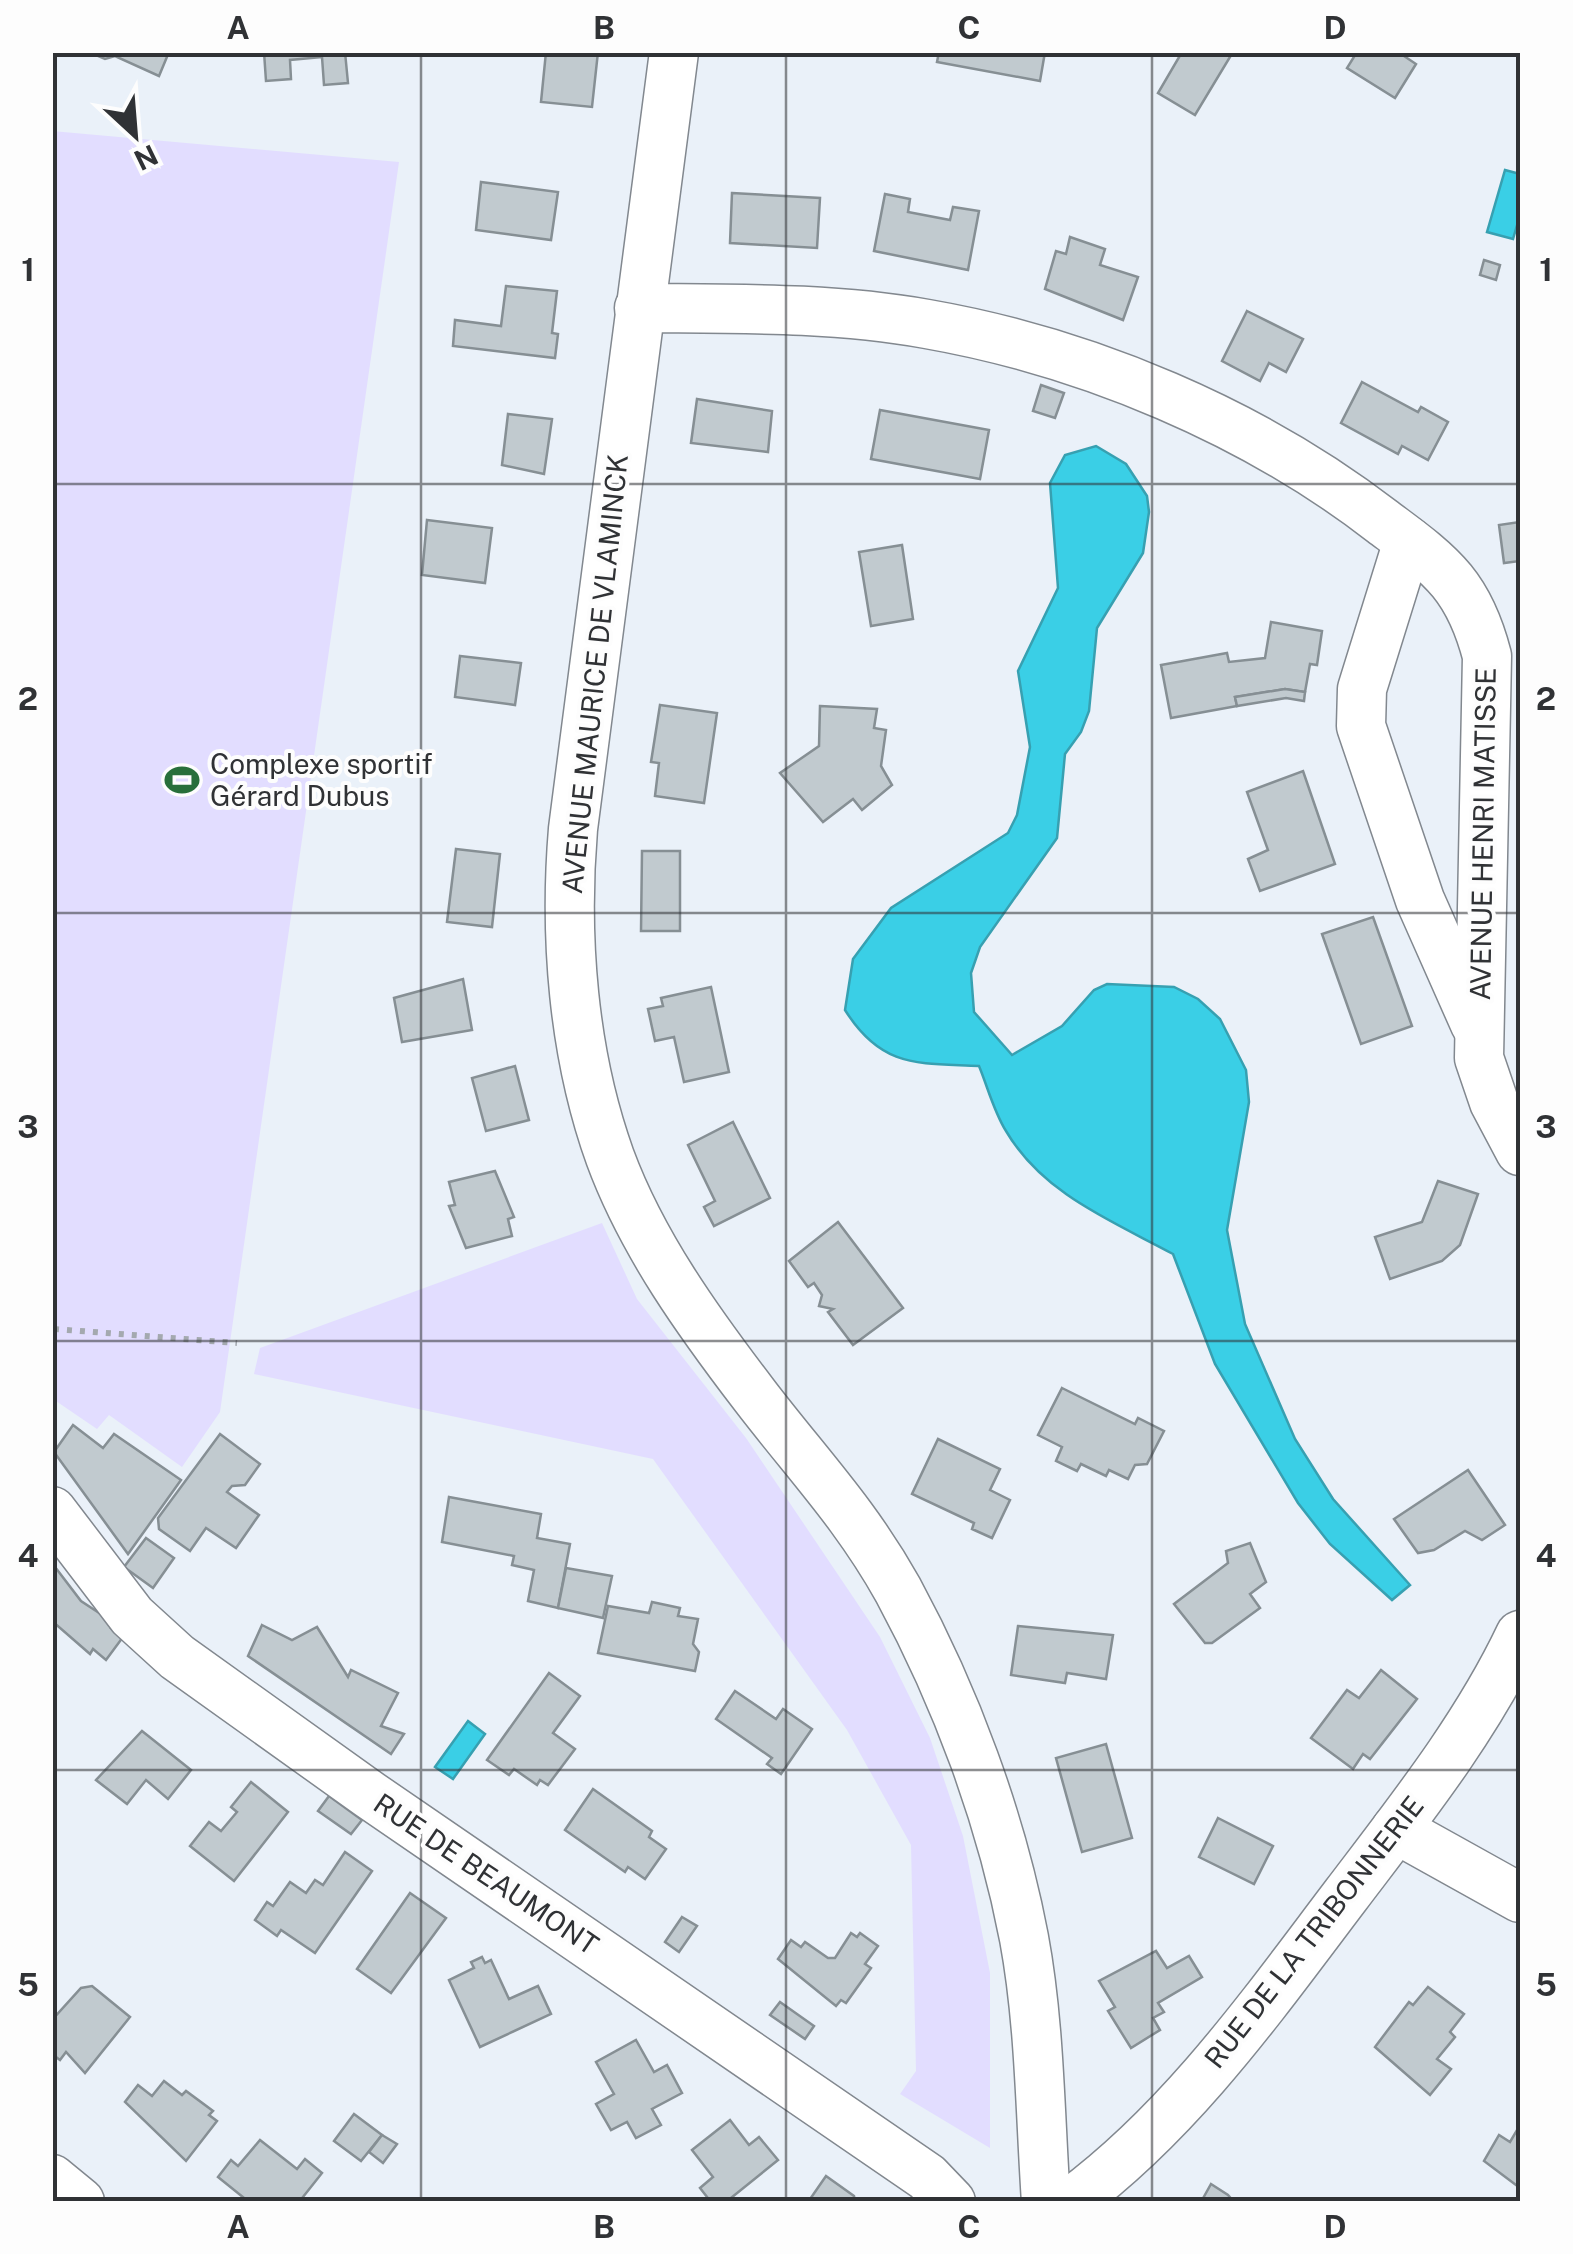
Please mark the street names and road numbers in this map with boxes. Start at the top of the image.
street label: AVENUE MAURICE DE VLAMINCK [555,452,634,895]
street label: AVENUE HENRI MATISSE [1463,667,1502,1001]
street label: RUE DE BEAUMONT [368,1786,605,1961]
street label: RUE DE LA TRIBONNERIE [1197,1789,1430,2074]

